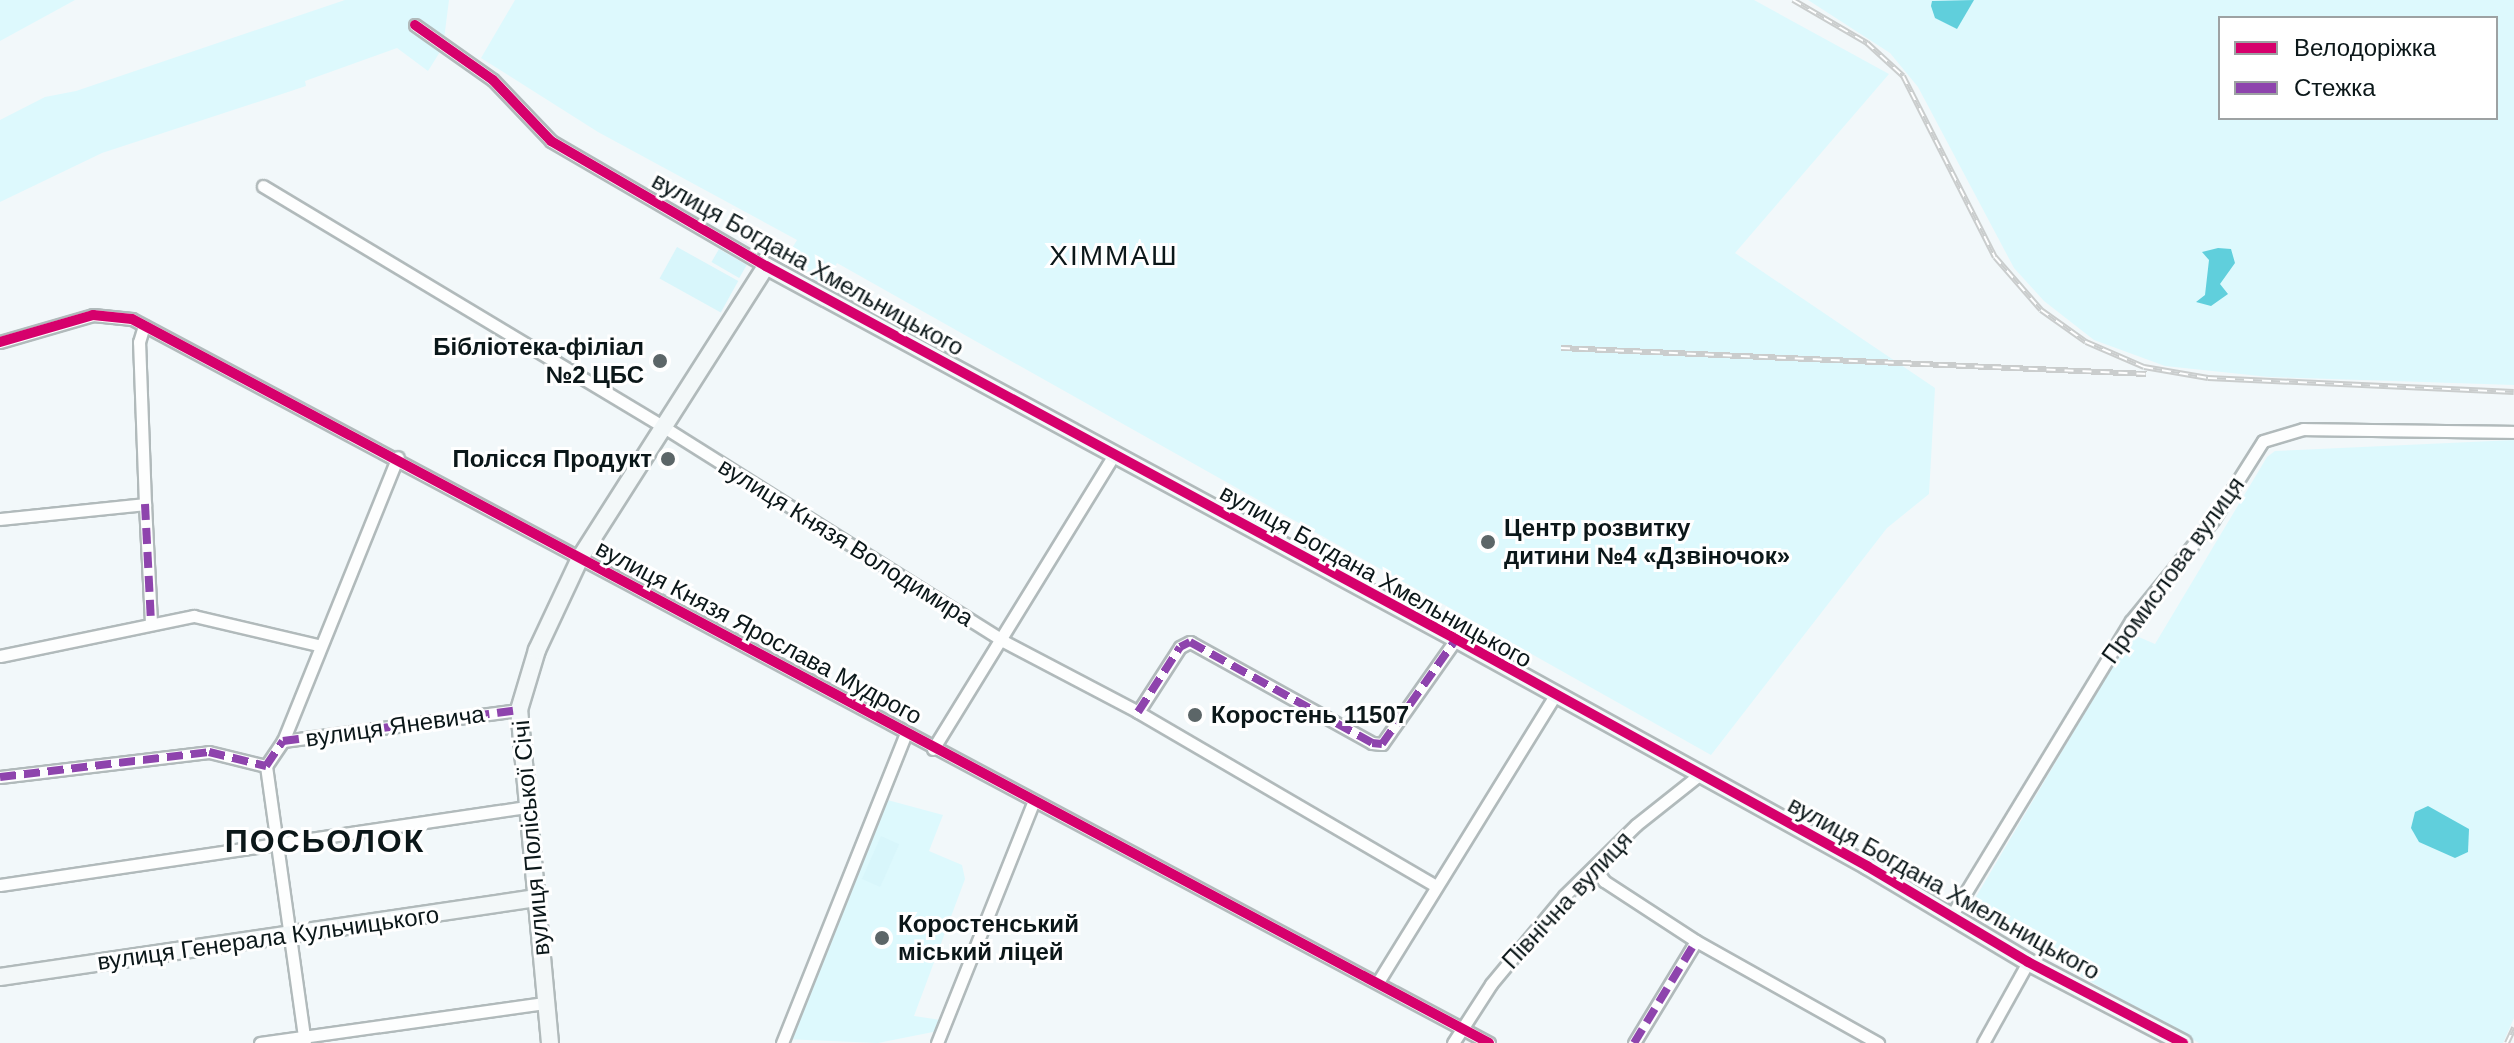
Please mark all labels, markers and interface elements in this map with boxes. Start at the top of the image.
legend [2218,16,2498,120]
text: Велодоріжка [2294,34,2436,61]
text: Стежка [2294,74,2376,101]
street label: вулиця Богдана Хмельницького [647,166,969,362]
district label: ХІММАШ [1049,239,1179,273]
place label: Бібліотека-філіал №2 ЦБС [433,333,644,389]
marker: Бібліотека-філіал №2 ЦБС [651,352,669,370]
place label: Полісся Продукт [453,445,652,473]
marker: Полісся Продукт [659,450,677,468]
street label: вулиця Князя Володимира [713,452,979,632]
street label: Промислова вулиця [2096,471,2250,669]
street label: вулиця Богдана Хмельницького [1215,478,1537,674]
place label: Центр розвитку дитини №4 «Дзвіночок» [1504,514,1790,570]
marker: Центр розвитку дитини №4 «Дзвіночок» [1479,533,1497,551]
street label: вулиця Князя Ярослава Мудрого [591,534,927,730]
street label: вулиця Яневича [304,699,486,753]
place label: Коростень 11507 [1211,701,1409,729]
marker: Коростень 11507 [1186,706,1204,724]
street label: вулиця Поліської Січі [506,719,556,957]
street label: вулиця Богдана Хмельницького [1783,790,2105,986]
district label: ПОСЬОЛОК [225,822,425,860]
street label: Північна вулиця [1496,825,1638,975]
street label: вулиця Генерала Кульчицького [95,900,441,976]
place label: Коростенський міський ліцей [898,910,1079,966]
marker: Коростенський міський ліцей [873,929,891,947]

